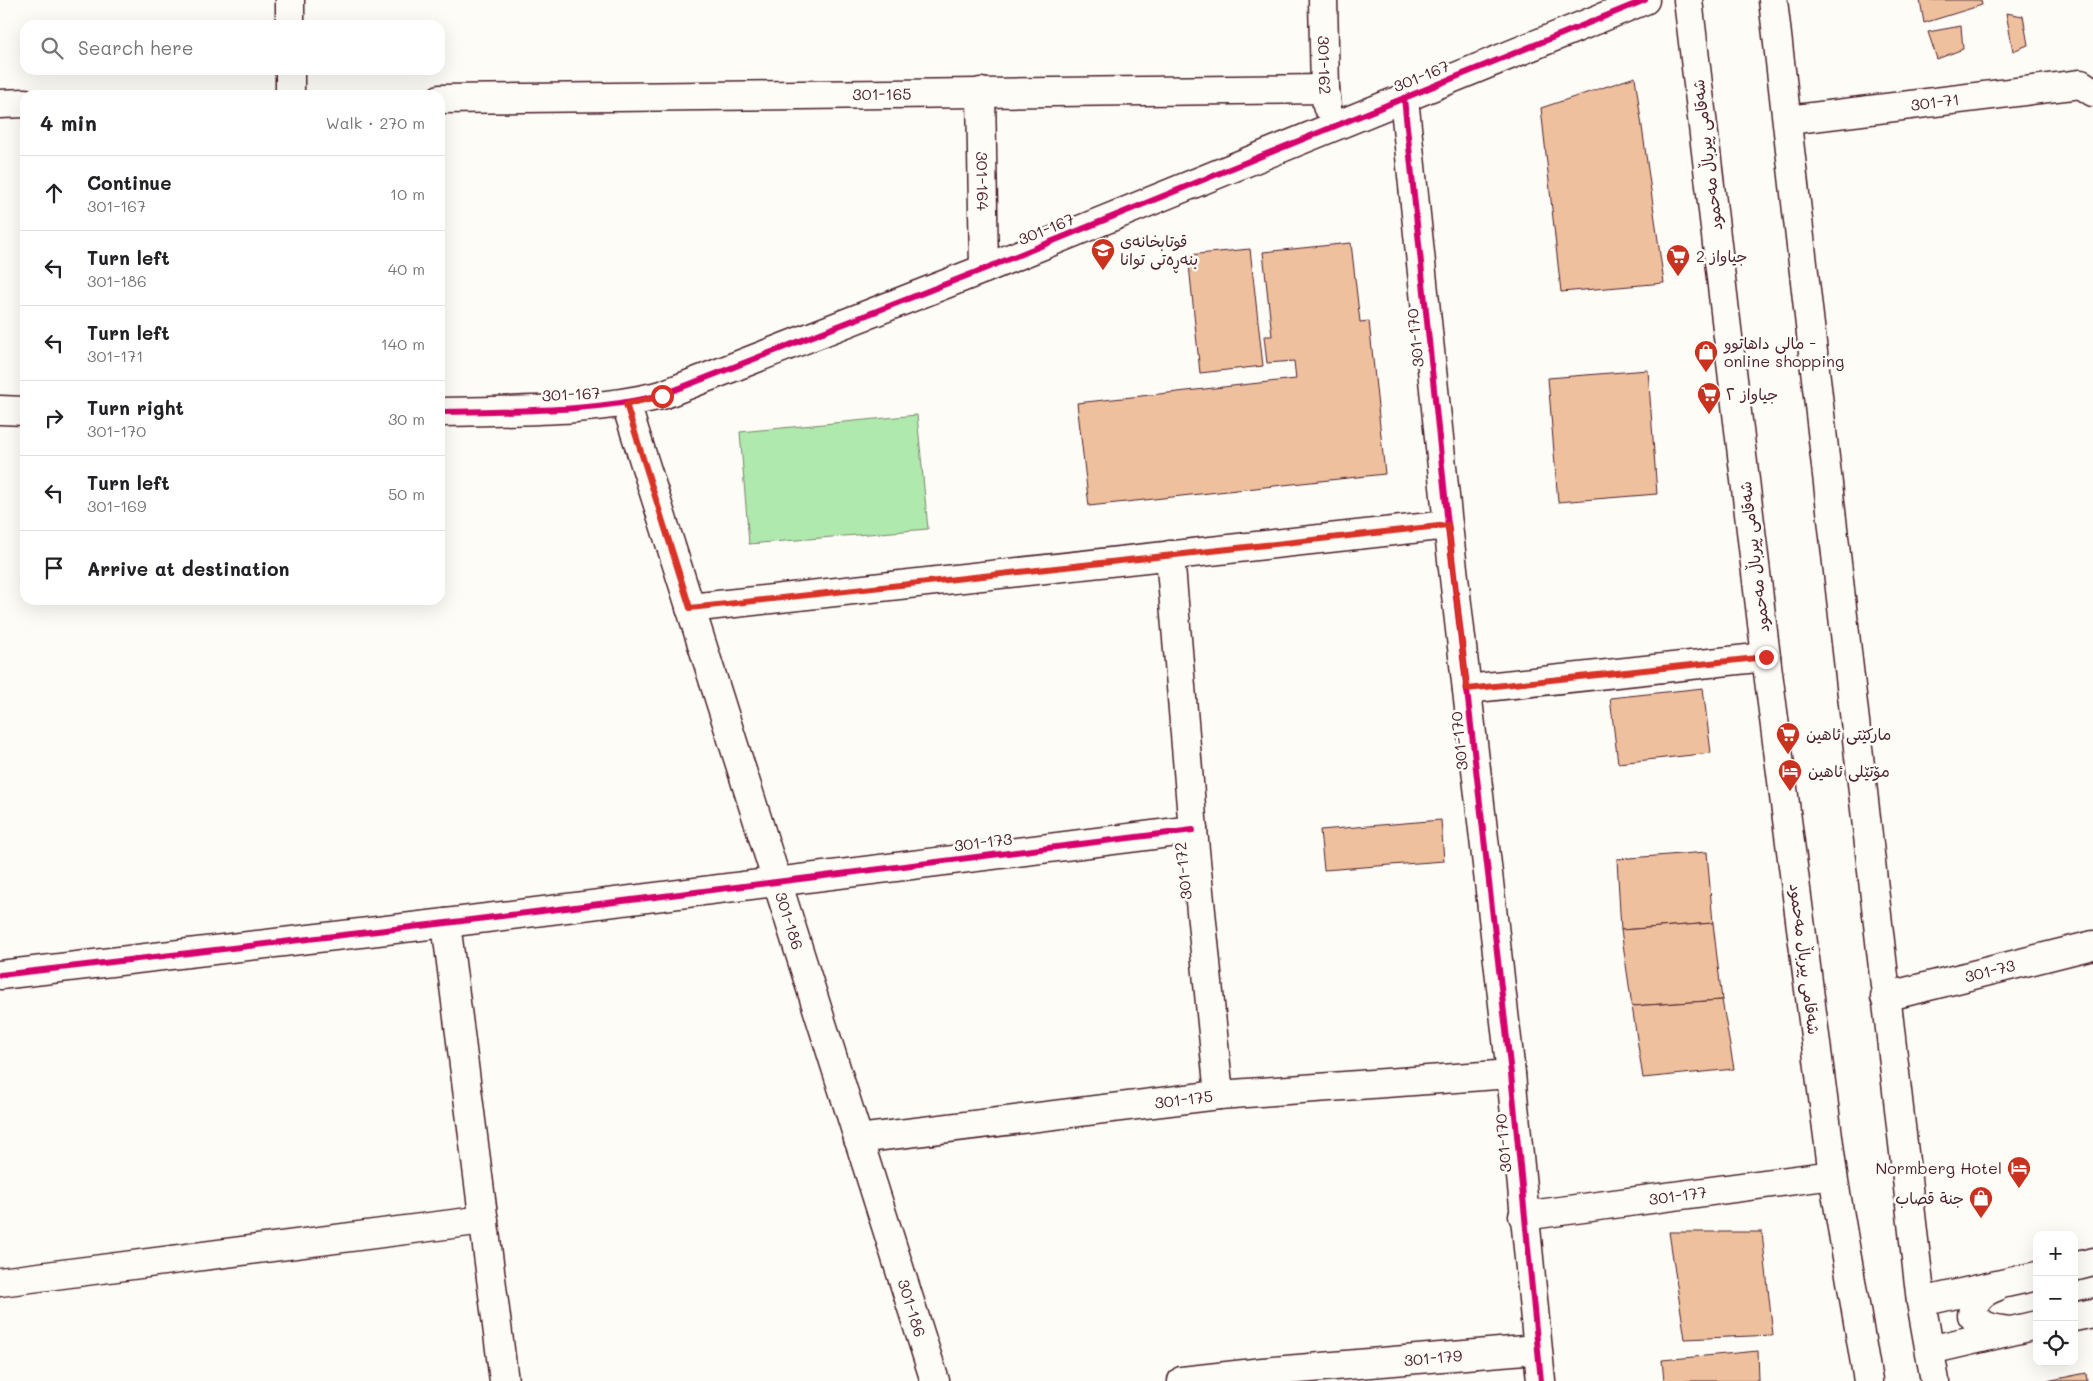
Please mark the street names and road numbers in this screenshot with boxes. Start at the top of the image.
street label: 301-162 [1314,35,1337,96]
street label: 301-167 [1390,55,1452,96]
street label: شەقامی پیرباڵ مەحمود [1687,78,1727,232]
street label: 301-165 [852,83,912,104]
street label: 301-71 [1909,88,1961,115]
street label: 301-164 [972,151,994,211]
street label: 301-167 [1015,208,1077,249]
street label: 301-170 [1401,307,1428,369]
street label: 301-167 [541,381,601,406]
street label: شەقامی پیرباڵ مەحمود [1734,480,1774,634]
street label: 301-170 [1445,710,1472,772]
street label: 301-173 [953,828,1013,855]
street label: 301-172 [1169,841,1196,901]
street label: شەقامی پیرباڵ مەحمود [1785,882,1825,1036]
street label: 301-186 [771,889,809,952]
street label: 301-73 [1962,954,2017,987]
street label: 301-175 [1153,1085,1214,1113]
street label: 301-170 [1489,1113,1516,1173]
street label: 301-177 [1647,1181,1708,1209]
street label: 301-186 [893,1276,931,1339]
street label: 301-179 [1403,1344,1463,1370]

